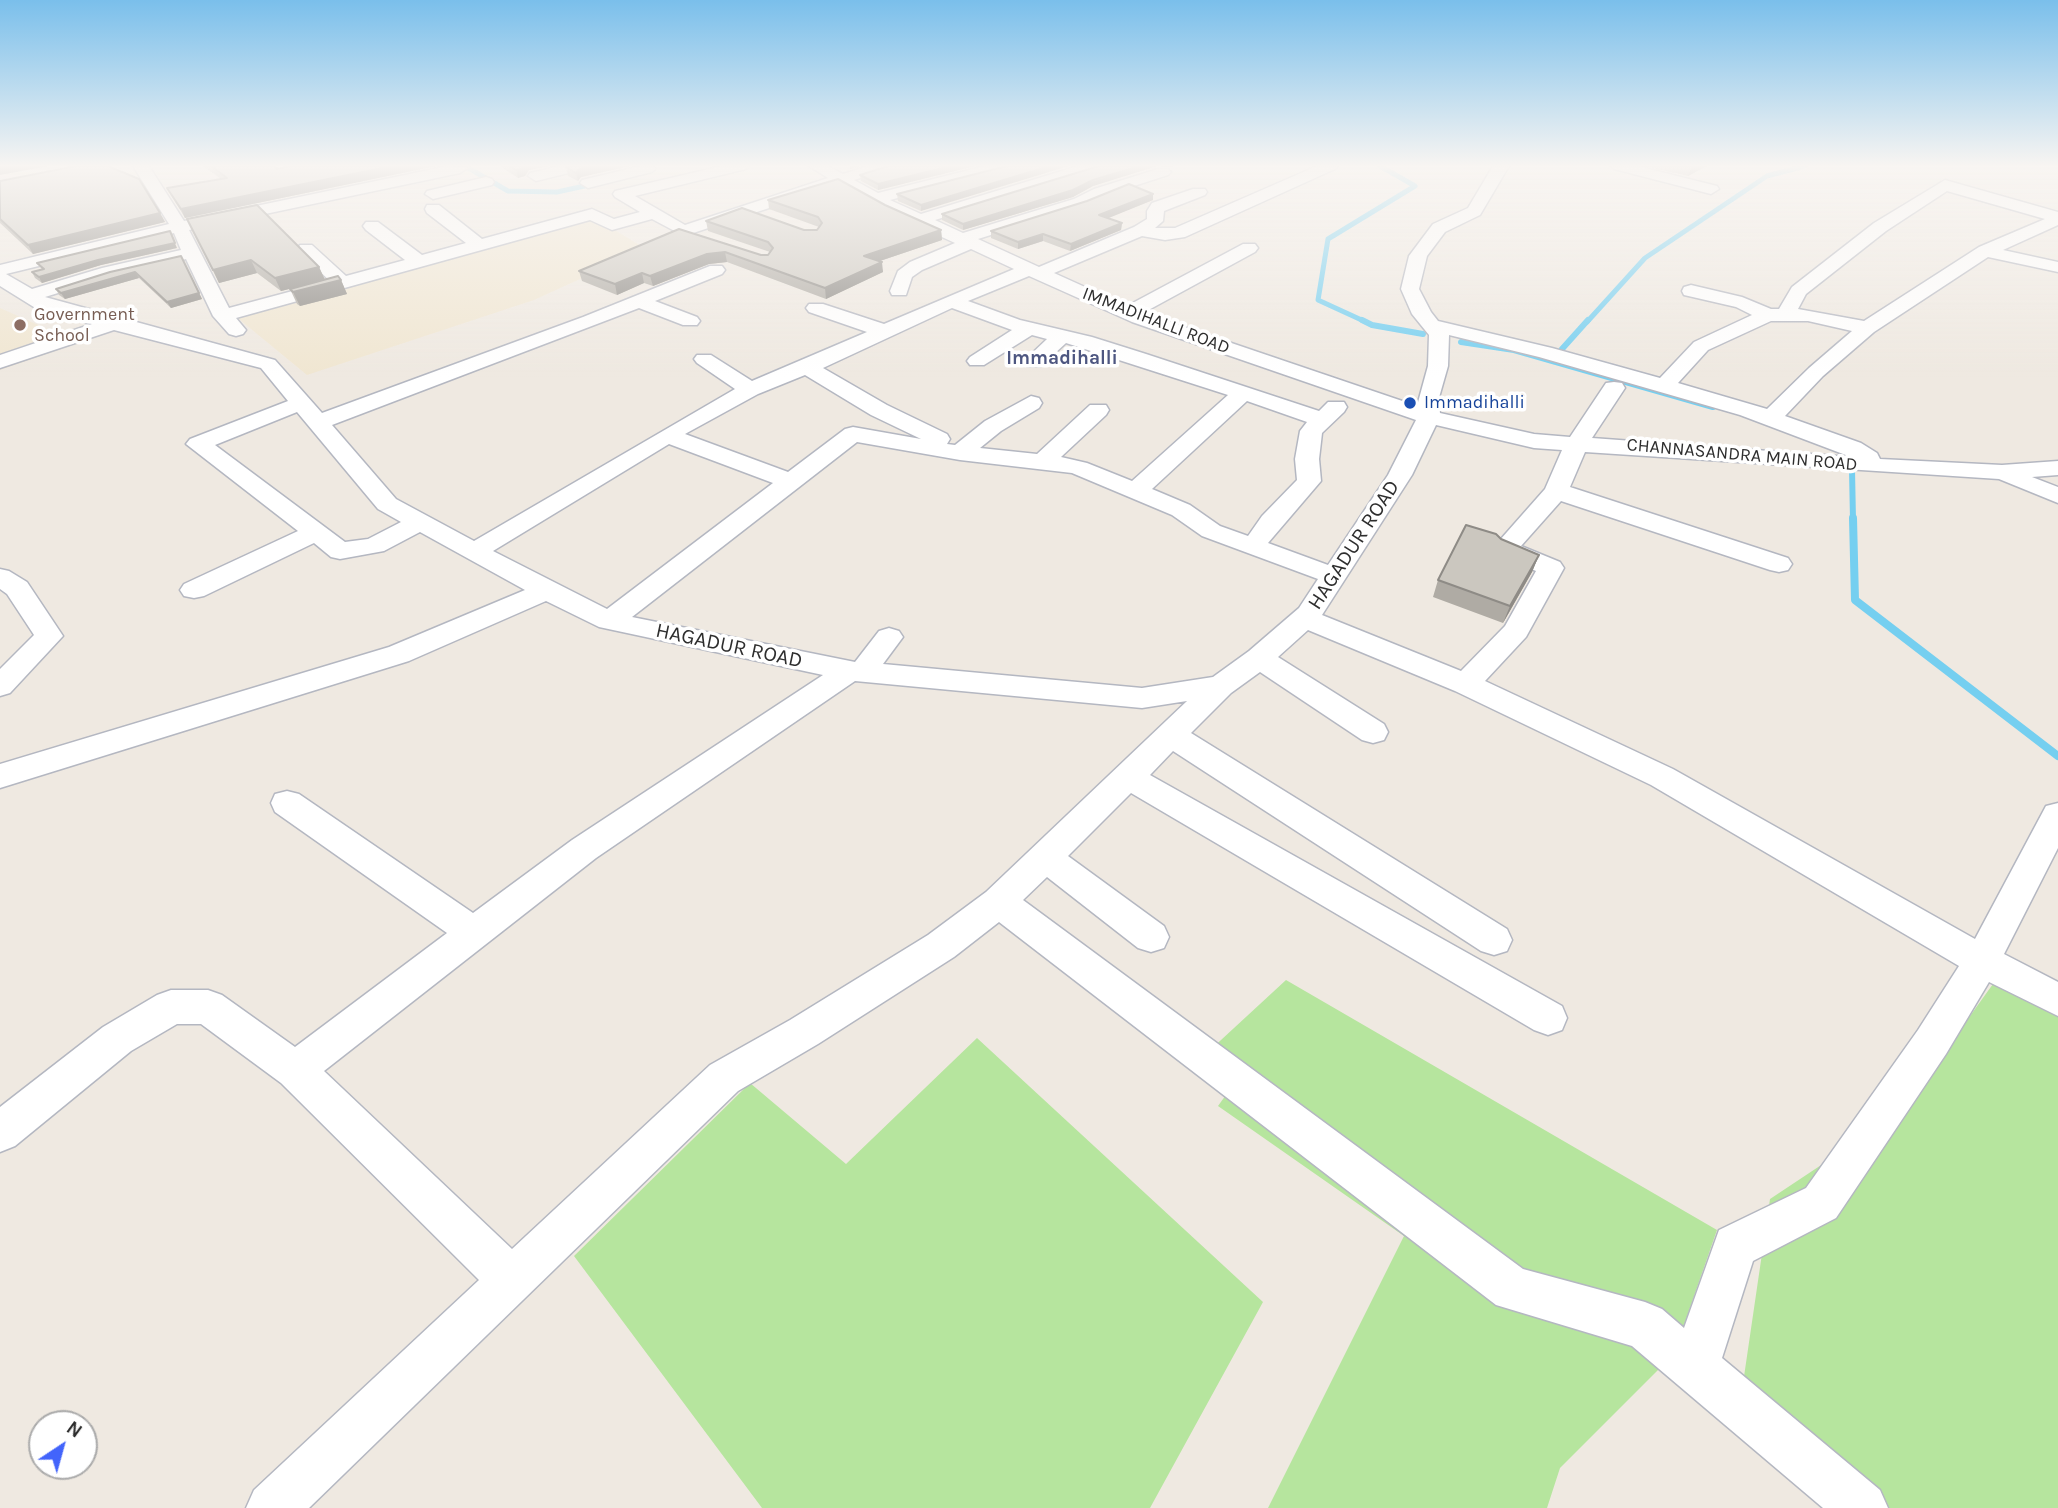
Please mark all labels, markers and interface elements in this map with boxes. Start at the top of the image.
street label: IMMADIHALLI ROAD [1079,283,1233,359]
place label: Government School [34,304,135,346]
marker: Government School [12,317,28,333]
district label: Immadihalli [1006,348,1118,370]
place label: Immadihalli [1424,392,1525,414]
marker: Immadihalli [1402,395,1418,411]
street label: CHANNASANDRA MAIN ROAD [1626,434,1858,476]
street label: HAGADUR ROAD [1303,475,1405,615]
street label: HAGADUR ROAD [653,618,805,674]
north arrow [28,1410,98,1480]
text: N [62,1417,86,1443]

